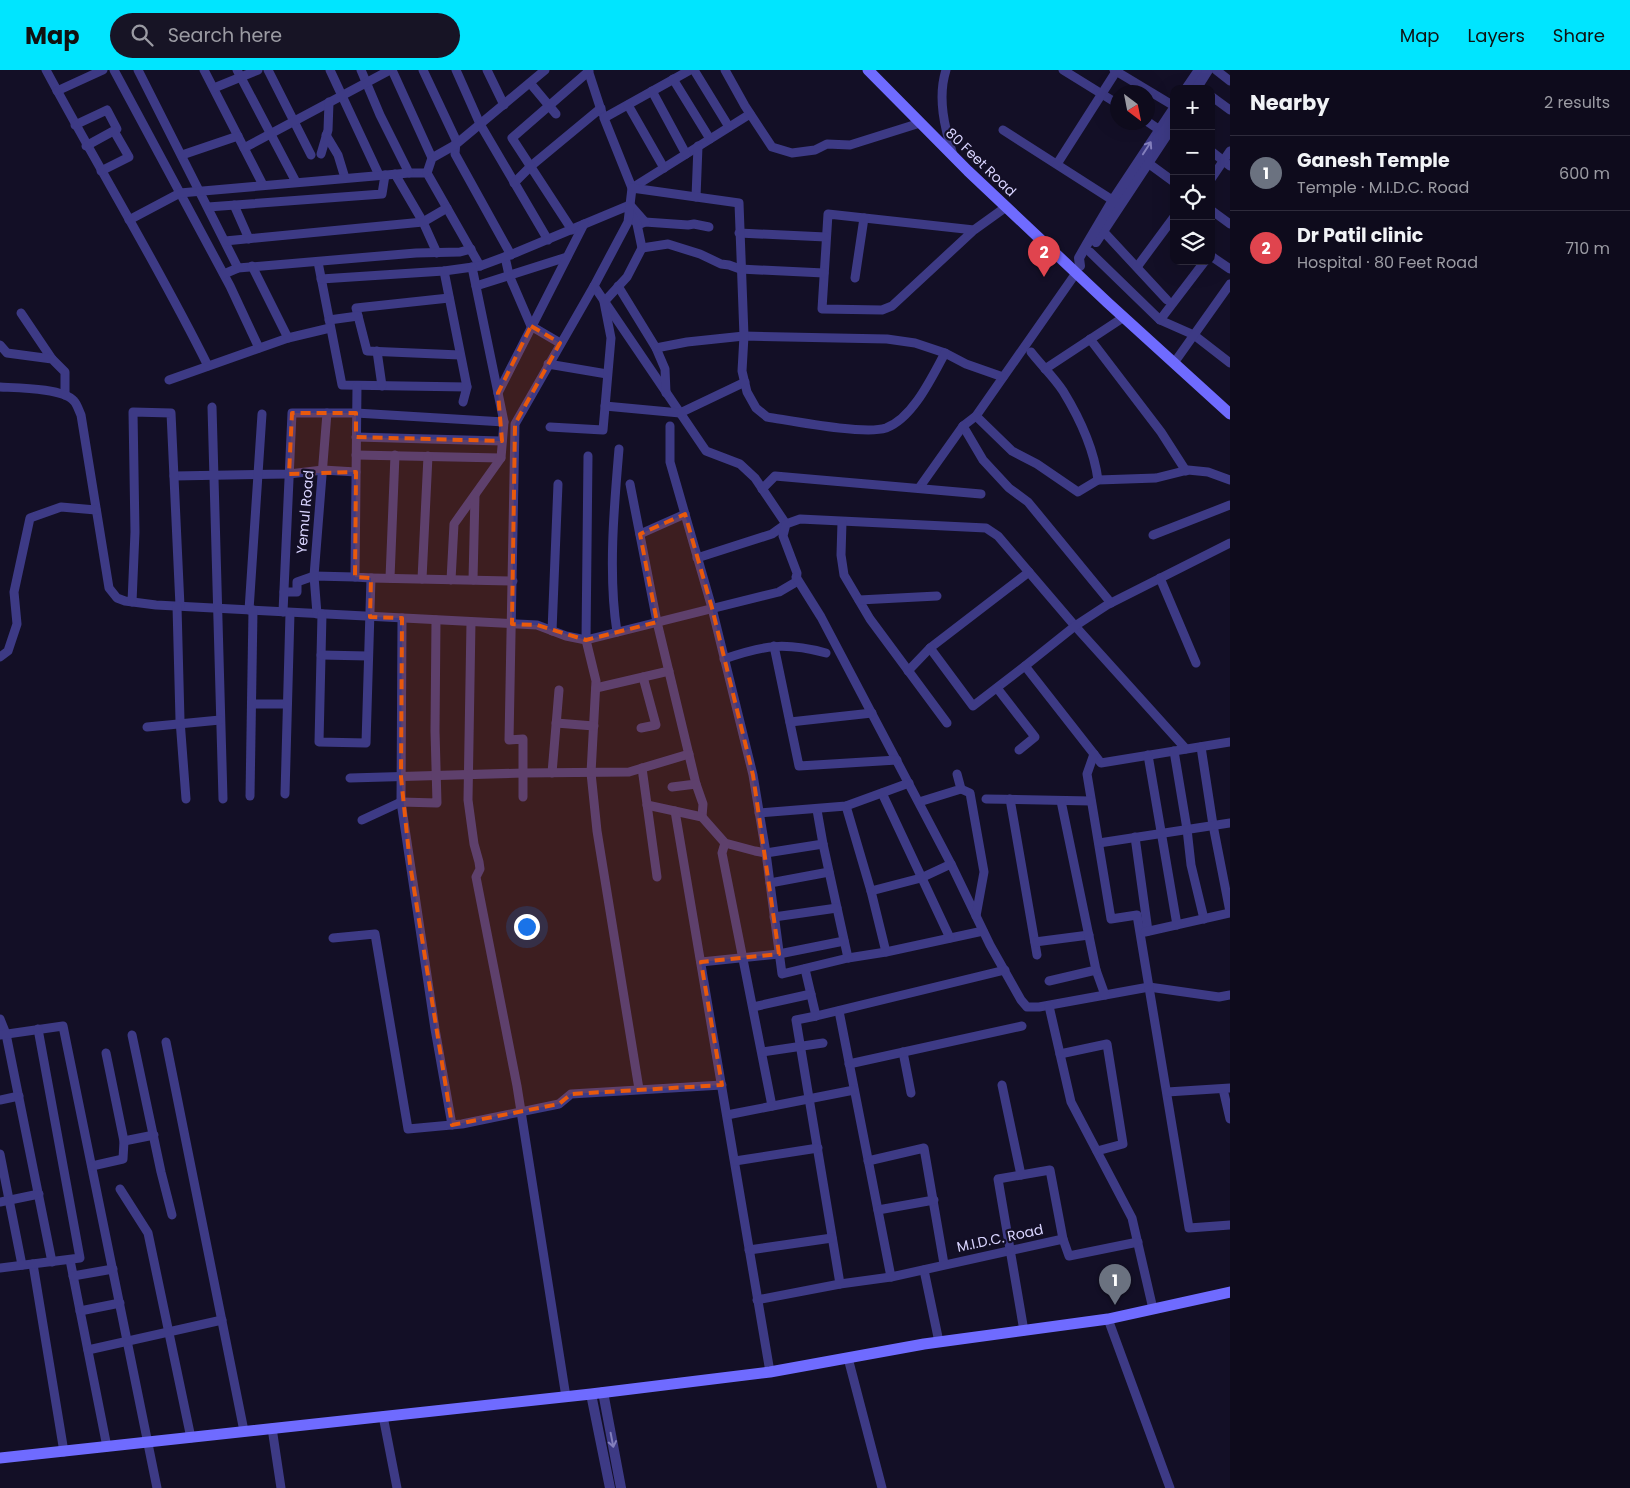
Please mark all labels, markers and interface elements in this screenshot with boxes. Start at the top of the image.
search box [110,13,460,58]
text: Map [25,19,80,52]
icon: search [128,21,156,49]
text: Search here [168,22,282,49]
text: Map [1400,23,1440,48]
text: Layers [1468,23,1525,48]
text: Share [1553,23,1605,48]
north arrow [1110,85,1155,130]
map controls [1170,85,1215,265]
button: + [1170,85,1215,130]
text: Nearby [1250,88,1330,117]
text: 2 results [1544,91,1610,114]
street label: 80 Feet Road [941,123,1021,201]
button: − [1170,130,1215,175]
one-way arrow [1142,142,1152,156]
text: Ganesh Temple [1297,147,1450,174]
text: 1 [1263,162,1269,185]
text: 600 m [1559,162,1610,185]
button: locate [1170,175,1215,220]
text: Temple · M.I.D.C. Road [1297,176,1469,199]
button: layers [1170,220,1215,265]
text: Dr Patil clinic [1297,222,1423,249]
pin: 2 [1028,236,1060,277]
text: 2 [1261,237,1271,260]
text: 710 m [1565,237,1610,260]
text: Hospital · 80 Feet Road [1297,251,1478,274]
street label: Yemul Road [291,469,319,555]
your location [514,914,540,940]
street label: M.I.D.C. Road [955,1219,1045,1257]
pin: 1 [1099,1264,1131,1305]
one-way arrow [608,1432,617,1448]

